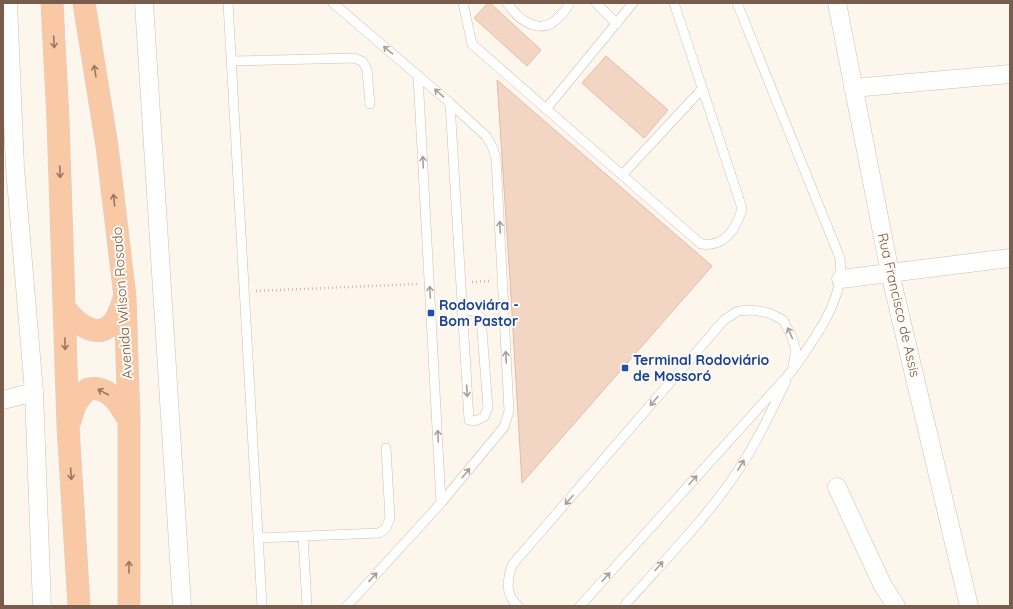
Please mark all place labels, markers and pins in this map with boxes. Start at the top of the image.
place label: Rodoviára - Bom Pastor [439,296,519,330]
marker: Rodoviára - Bom Pastor [426,308,436,318]
place label: Terminal Rodoviário de Mossoró [633,351,770,385]
marker: Terminal Rodoviário de Mossoró [620,363,630,373]

